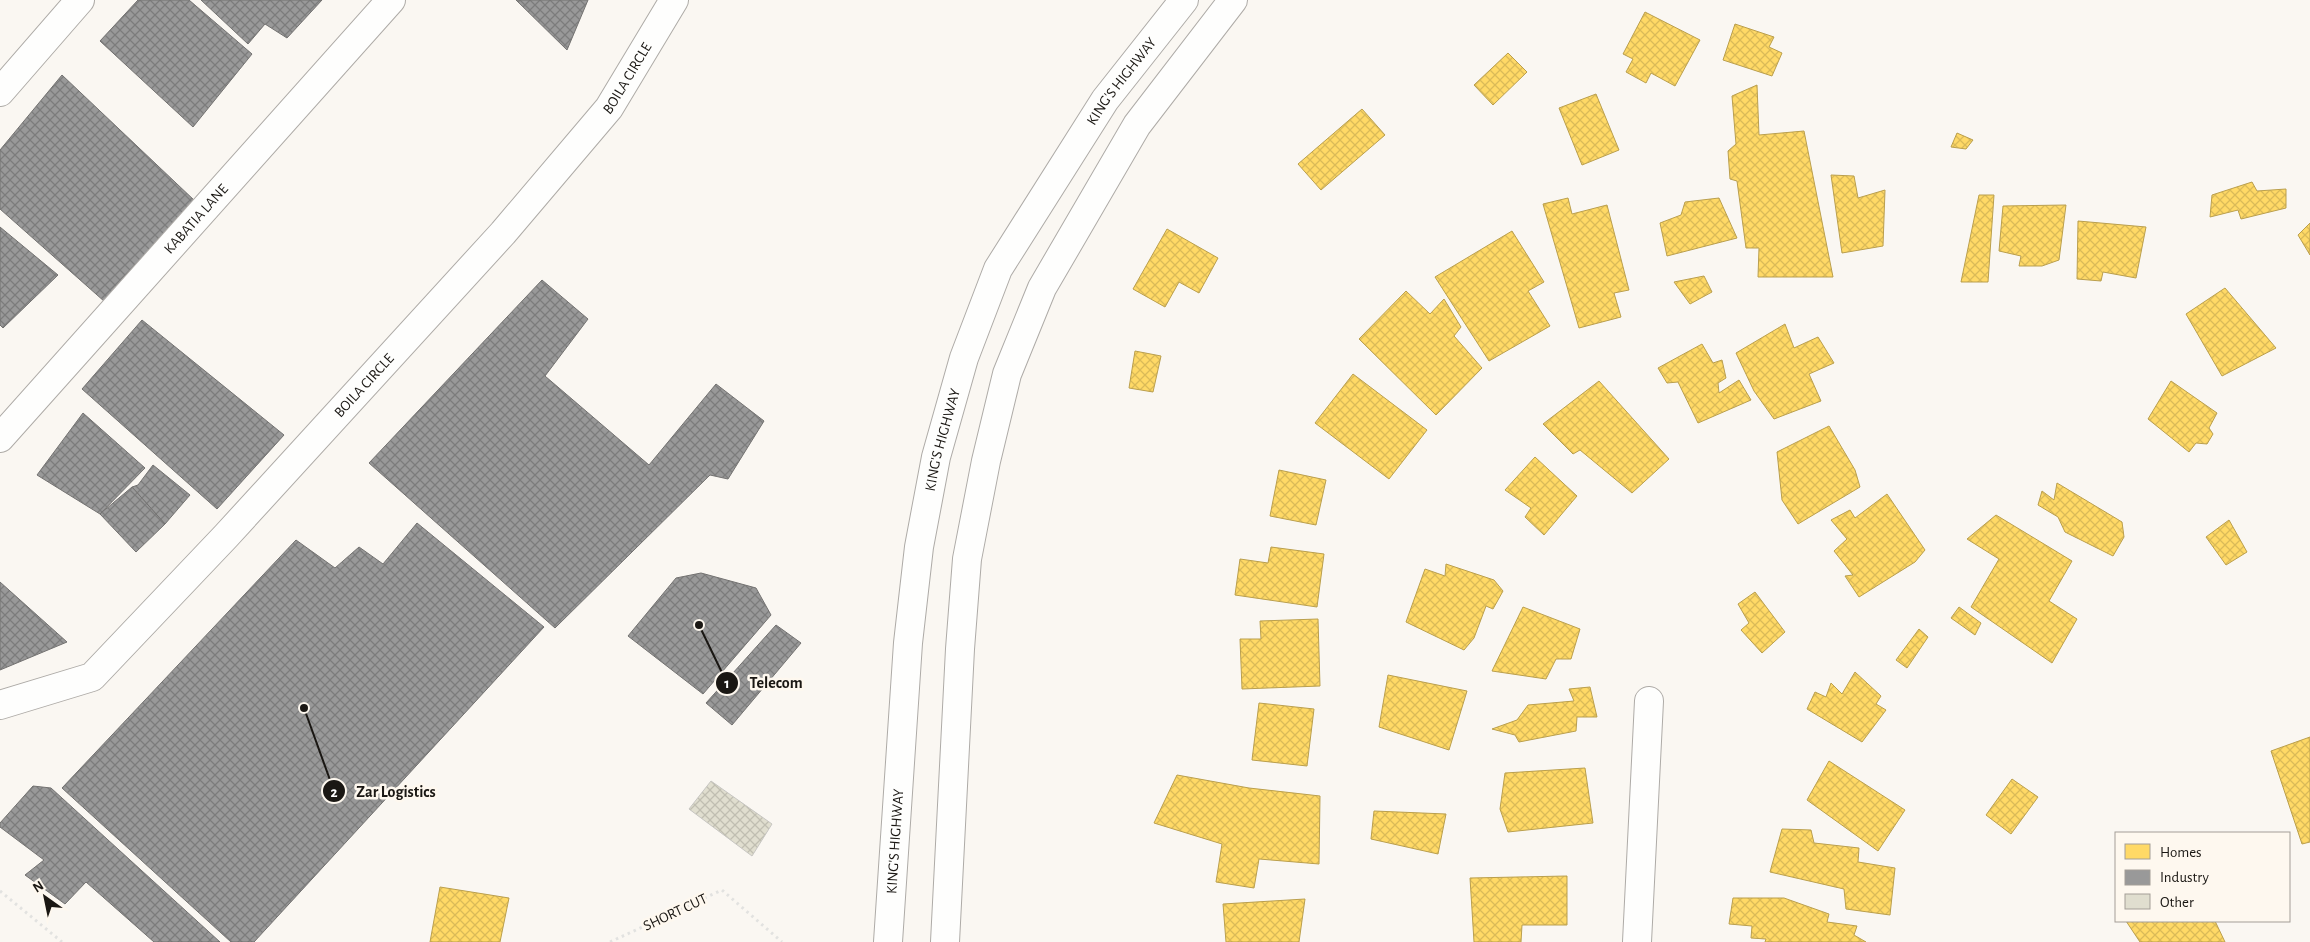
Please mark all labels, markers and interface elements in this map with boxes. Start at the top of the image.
street label: KING'S HIGHWAY [1084,35,1159,128]
street label: BOILA CIRCLE [600,40,655,117]
street label: KABATIA LANE [161,181,231,257]
street label: BOILA CIRCLE [332,351,397,420]
street label: KING'S HIGHWAY [923,387,963,492]
callout: Telecom [715,667,813,698]
text: Telecom [749,675,803,691]
text: 1 [724,676,730,691]
callout: Zar Logistics [321,776,446,807]
text: Zar Logistics [356,784,436,800]
text: 2 [330,785,338,800]
street label: KING'S HIGHWAY [884,788,906,894]
legend [2115,832,2290,922]
text: Homes [2160,845,2202,860]
text: Industry [2160,870,2209,885]
north arrow [20,872,70,922]
text: N [31,878,46,895]
street label: SHORT CUT [641,891,710,934]
text: Other [2160,895,2194,910]

